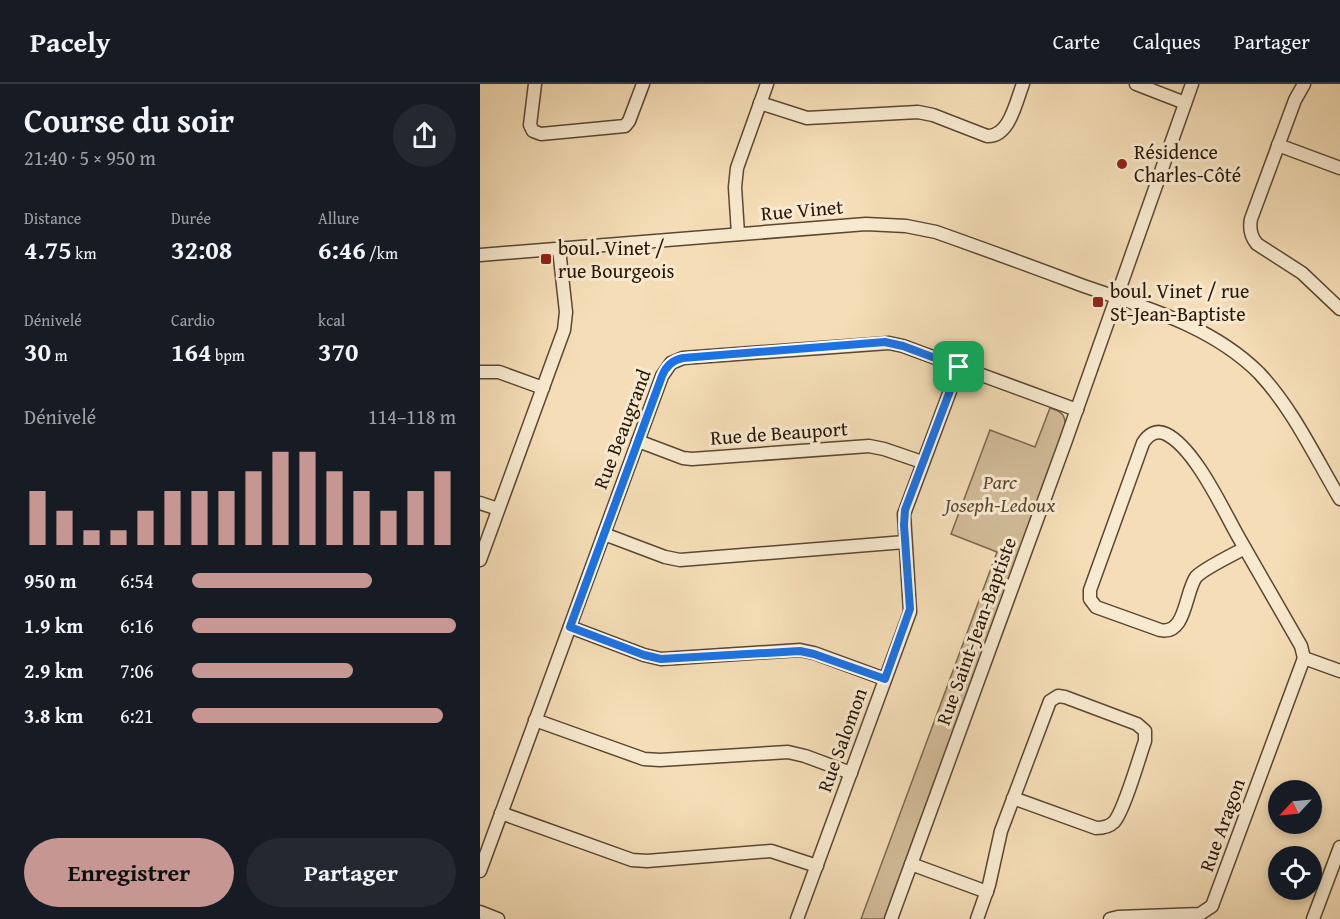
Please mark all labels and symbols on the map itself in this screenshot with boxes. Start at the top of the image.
place label: Résidence Charles-Côté [1134,137,1241,189]
marker: Résidence Charles-Côté [1115,157,1129,171]
street label: Rue Vinet [760,191,844,228]
place label: boul. Vinet / rue Bourgeois [558,233,675,285]
marker: boul. Vinet / rue Bourgeois [539,252,553,266]
place label: boul. Vinet / rue St-Jean-Baptiste [1110,276,1249,328]
marker: boul. Vinet / rue St-Jean-Baptiste [1091,295,1105,309]
pin [933,341,984,392]
street label: Rue Beaugrand [585,364,658,493]
street label: Rue de Beauport [709,413,849,452]
park label: Parc Joseph-Ledoux [942,467,1055,519]
street label: Rue Saint-Jean-Baptiste [928,533,1023,729]
street label: Rue Salomon [809,684,874,796]
street label: Rue Aragon [1191,774,1252,875]
north arrow [1268,780,1322,834]

